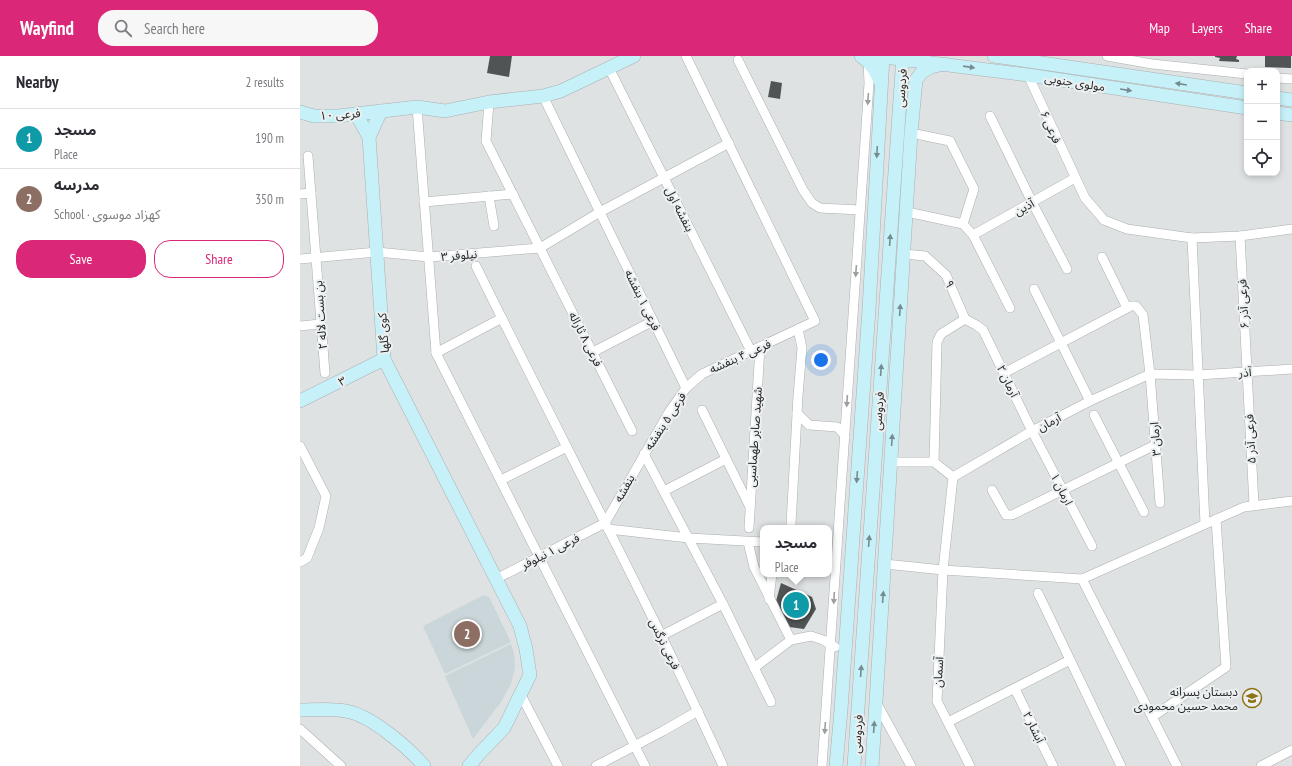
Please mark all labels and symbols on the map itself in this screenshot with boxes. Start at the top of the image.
one-way arrow [963,64,975,70]
street label: فردوسی [892,68,910,108]
street label: مولوی جنوبی [1044,70,1106,94]
one-way arrow [1175,81,1187,87]
one-way arrow [1120,87,1132,93]
one-way arrow [864,93,871,105]
street label: فرعی ۱۰ [319,105,361,123]
street label: فرعی ۶ [1037,108,1065,146]
one-way arrow [873,146,880,158]
street label: بنفشه اول [662,184,698,234]
street label: آذین [1011,195,1037,219]
one-way arrow [886,234,893,246]
street label: نیلوفر ۳ [440,246,478,264]
one-way arrow [853,265,860,277]
street label: فرعی ۱ بنفشه [622,267,664,333]
street label: ۹ [942,278,958,290]
street label: فرعی آذر ۶ [1234,279,1252,329]
street label: بن بست لاله ۲ [310,280,330,350]
one-way arrow [897,304,904,316]
street label: فرعی ۸ ثاراله [566,309,606,369]
street label: کوی گلها [374,311,392,354]
street label: فرعی ۴ بنفشه [707,336,773,376]
your location [811,350,831,370]
street label: آرمان ۲ [994,362,1022,400]
one-way arrow [877,364,884,376]
street label: آذر [1237,364,1252,380]
street label: ۳ [336,373,349,389]
street label: شهید صابر طهماسبی [743,386,765,488]
street label: فرعی ۵ بنفشه [641,389,689,453]
street label: فردوسی [869,391,887,431]
one-way arrow [844,395,851,407]
street label: آرمان [1035,409,1064,434]
street label: فرعی آذر ۵ [1241,414,1259,464]
street label: ارمان ۳ [1146,421,1164,457]
one-way arrow [888,434,895,446]
street label: ارمان ۱ [1048,470,1077,508]
one-way arrow [853,471,860,483]
street label: بنفشه [610,472,638,504]
street label: فرعی ۱ نیلوفر [517,530,582,573]
one-way arrow [866,535,873,548]
pin: 1 [783,590,809,620]
one-way arrow [879,591,886,603]
one-way arrow [831,592,837,605]
street label: فرعی نرگس [646,616,684,672]
pin: 2 [454,619,480,649]
street label: آسمان [930,656,946,688]
one-way arrow [857,665,864,677]
place label: دبستان پسرانه محمد حسین محمودی [1134,684,1238,713]
school or university icon: دبستان پسرانه محمد حسین محمودی [1241,687,1263,709]
street label: آبشار ۲ [1020,709,1048,746]
street label: فردوسی [848,714,866,754]
one-way arrow [871,721,878,733]
one-way arrow [822,722,829,734]

